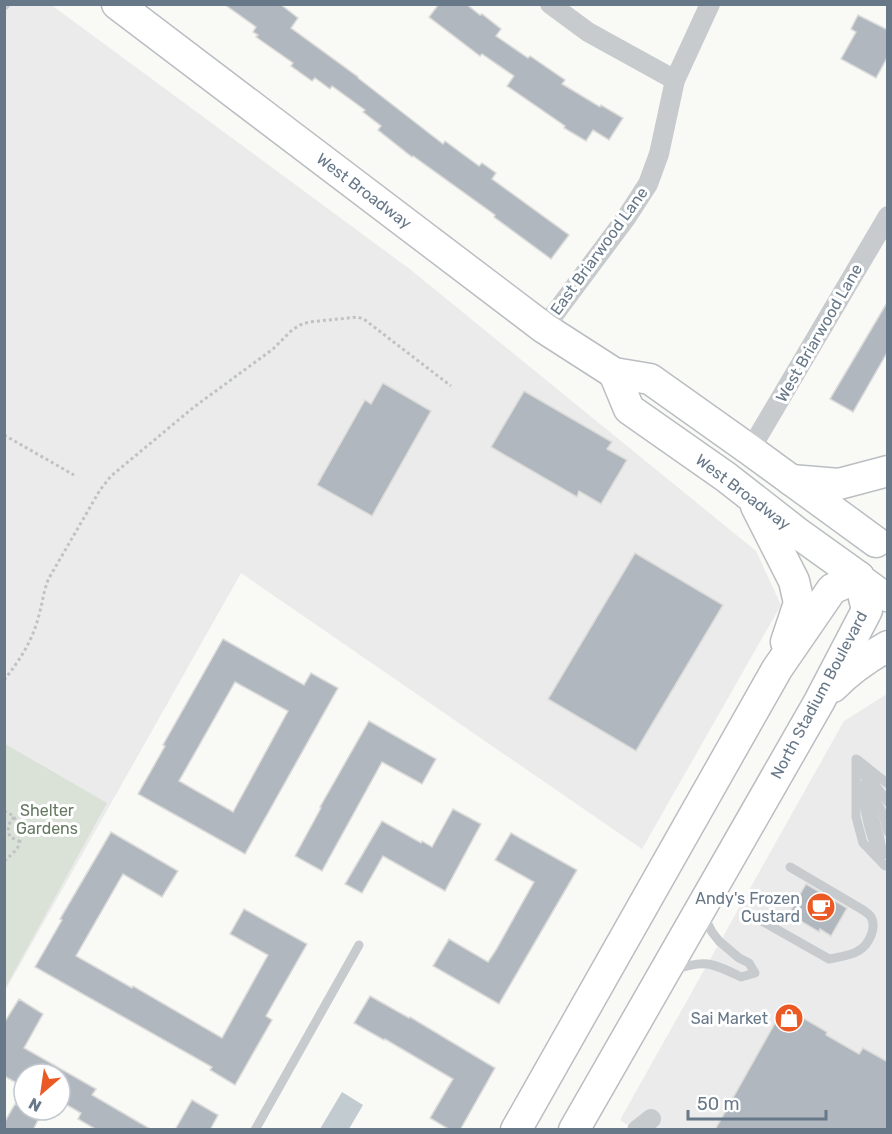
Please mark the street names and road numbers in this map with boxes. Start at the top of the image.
street label: West Broadway [313,149,415,233]
street label: East Briarwood Lane [546,183,652,319]
street label: West Briarwood Lane [772,261,866,405]
street label: West Broadway [692,450,794,534]
street label: North Stadium Boulevard [767,608,871,782]

